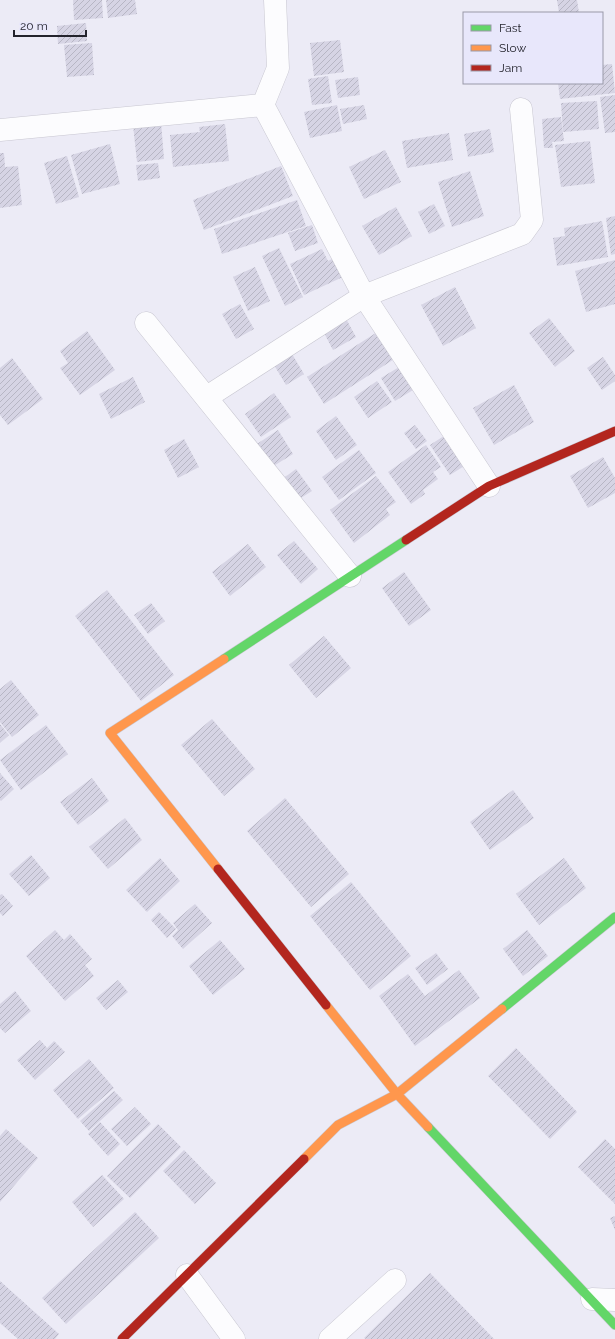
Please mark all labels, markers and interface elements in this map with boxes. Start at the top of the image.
scale bar [14,12,86,38]
legend [463,12,603,84]
text: 20 m [20,19,48,33]
text: Fast [499,21,522,35]
text: Slow [499,41,526,55]
text: Jam [499,61,522,75]

